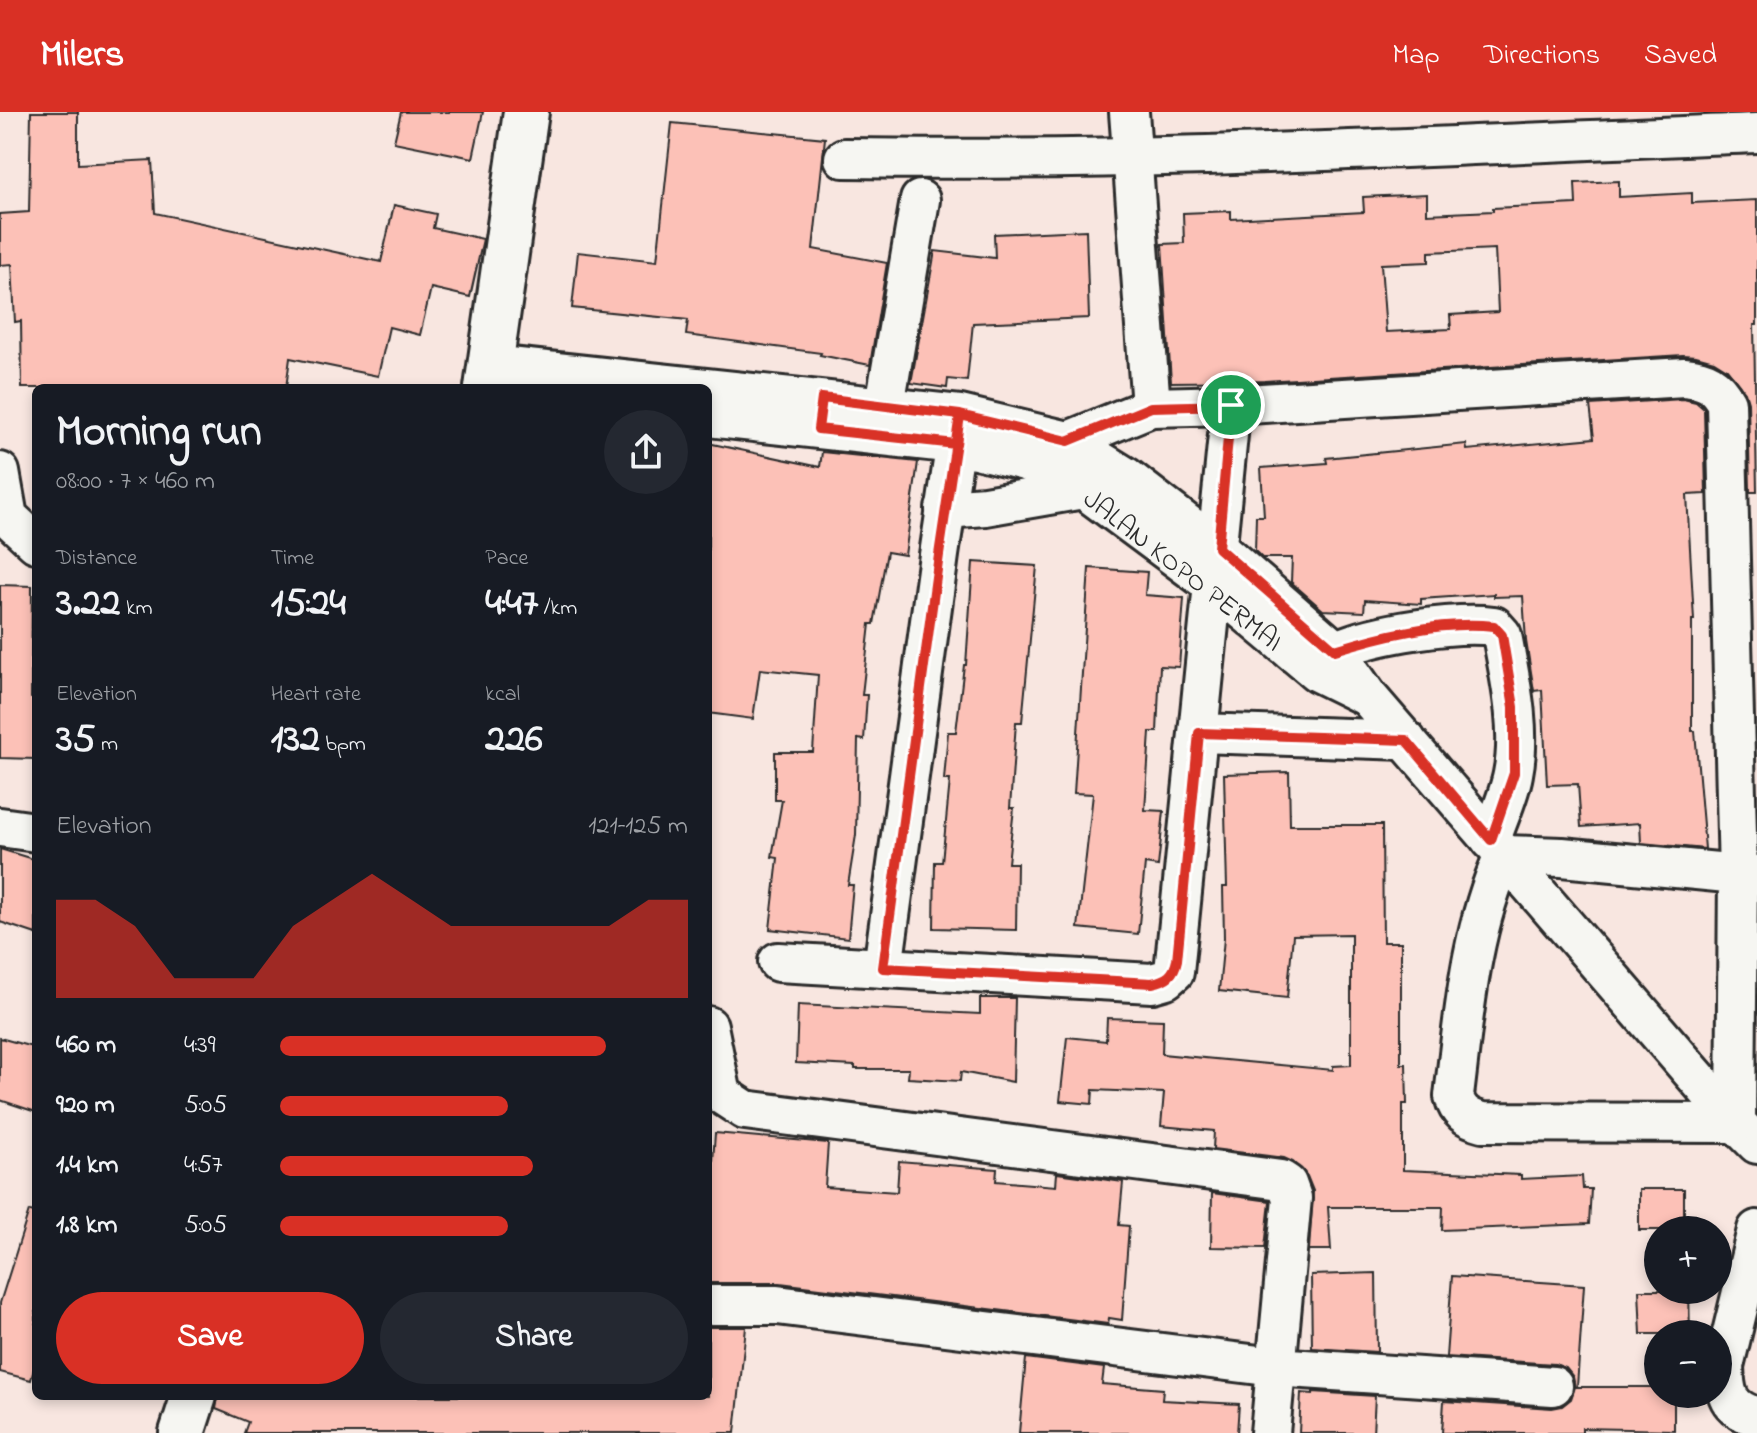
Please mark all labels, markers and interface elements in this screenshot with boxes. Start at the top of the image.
text: Milers [40,28,124,84]
text: Map [1392,36,1440,77]
text: Directions [1484,36,1600,77]
text: Saved [1644,36,1717,77]
pin [1197,371,1265,439]
icon: arrive [1209,383,1253,427]
text: Morning run [56,401,262,465]
button: share [604,410,688,494]
text: 08:00 · 7 × 460 m [56,463,215,501]
street label: JALAN KOPO PERMAI [1073,480,1291,663]
text: Distance [56,543,137,575]
text: Time [271,543,314,575]
text: Pace [485,543,528,575]
text: 3.22 [56,575,120,634]
text: 15:24 [271,575,346,634]
text: 4:47 [485,575,538,634]
text: km [120,593,153,625]
text: /km [538,593,577,625]
text: Elevation [56,679,137,711]
text: Heart rate [271,679,361,711]
text: kcal [485,679,520,711]
text: 35 [56,711,95,770]
text: 132 [271,711,320,770]
text: 226 [485,711,543,770]
text: m [95,729,118,761]
text: bpm [320,729,366,761]
text: Elevation [56,808,152,846]
text: 121–125 m [588,808,688,846]
text: 460 m [56,1027,116,1065]
text: 4:39 [184,1027,216,1065]
text: 920 m [56,1087,115,1125]
text: 5:05 [184,1087,227,1125]
text: 1.4 km [56,1147,118,1185]
text: 4:57 [184,1147,223,1185]
text: 1.8 km [56,1207,117,1245]
text: 5:05 [184,1207,227,1245]
map controls [1644,1216,1732,1408]
button: + [1644,1216,1732,1304]
button: Save [56,1292,364,1384]
button: Share [380,1292,688,1384]
button: − [1644,1320,1732,1408]

